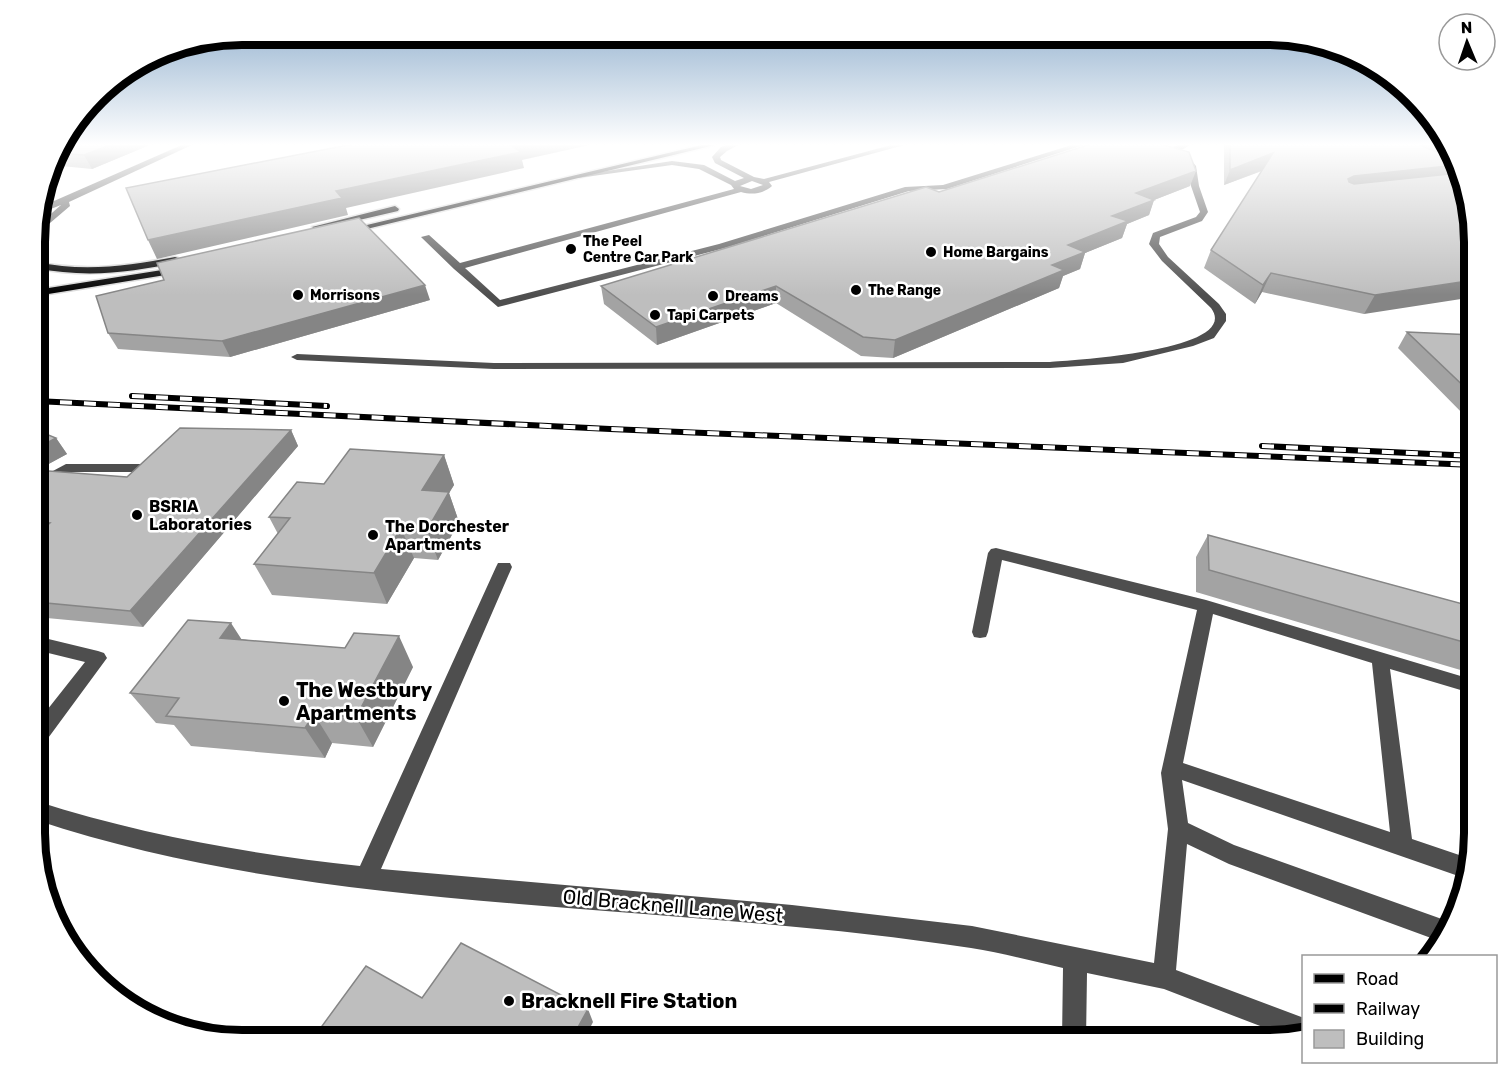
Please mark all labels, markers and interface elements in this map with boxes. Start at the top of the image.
north arrow [1437,12,1497,72]
text: N [1460,18,1473,37]
place label: The Peel Centre Car Park [583,233,694,266]
marker: The Peel Centre Car Park [564,242,578,256]
place label: Home Bargains [943,244,1049,261]
marker: Home Bargains [924,245,938,259]
place label: The Range [868,282,941,299]
marker: The Range [849,283,863,297]
place label: Morrisons [310,287,380,304]
marker: Morrisons [291,288,305,302]
place label: Dreams [725,288,779,305]
marker: Dreams [706,289,720,303]
place label: Tapi Carpets [667,307,755,324]
marker: Tapi Carpets [648,308,662,322]
place label: BSRIA Laboratories [149,497,252,534]
marker: BSRIA Laboratories [130,508,144,522]
place label: The Dorchester Apartments [385,517,510,554]
marker: The Dorchester Apartments [366,528,380,542]
place label: The Westbury Apartments [296,678,432,725]
marker: The Westbury Apartments [277,694,291,708]
street label: Old Bracknell Lane West [562,884,784,928]
legend [1302,955,1497,1063]
text: Road [1356,968,1399,990]
place label: Bracknell Fire Station [521,989,737,1013]
marker: Bracknell Fire Station [502,994,516,1008]
text: Railway [1356,998,1420,1020]
text: Building [1356,1028,1424,1050]

